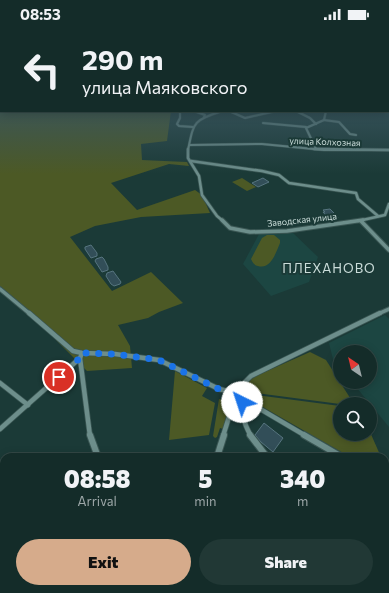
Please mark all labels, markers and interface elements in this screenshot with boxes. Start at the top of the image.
text: 08:53 [20,5,61,23]
text: 290 m [82,42,163,76]
icon: left [16,44,68,96]
text: улица Маяковского [82,76,247,98]
street label: улица Колхозная [289,135,361,148]
street label: Заводская улица [266,210,338,229]
district label: ПЛЕХАНОВО [282,260,376,276]
north arrow [333,345,377,389]
map controls [333,345,377,441]
pin [42,360,76,394]
icon: arrive [48,366,70,388]
position arrow [221,381,263,423]
button: search [333,397,377,441]
text: 08:58 [64,464,131,493]
text: 5 [198,464,212,493]
text: 340 [280,464,325,493]
text: Arrival [77,493,117,509]
text: min [194,493,216,509]
text: m [297,493,308,509]
button: Exit [16,539,191,585]
button: Share [199,539,373,585]

